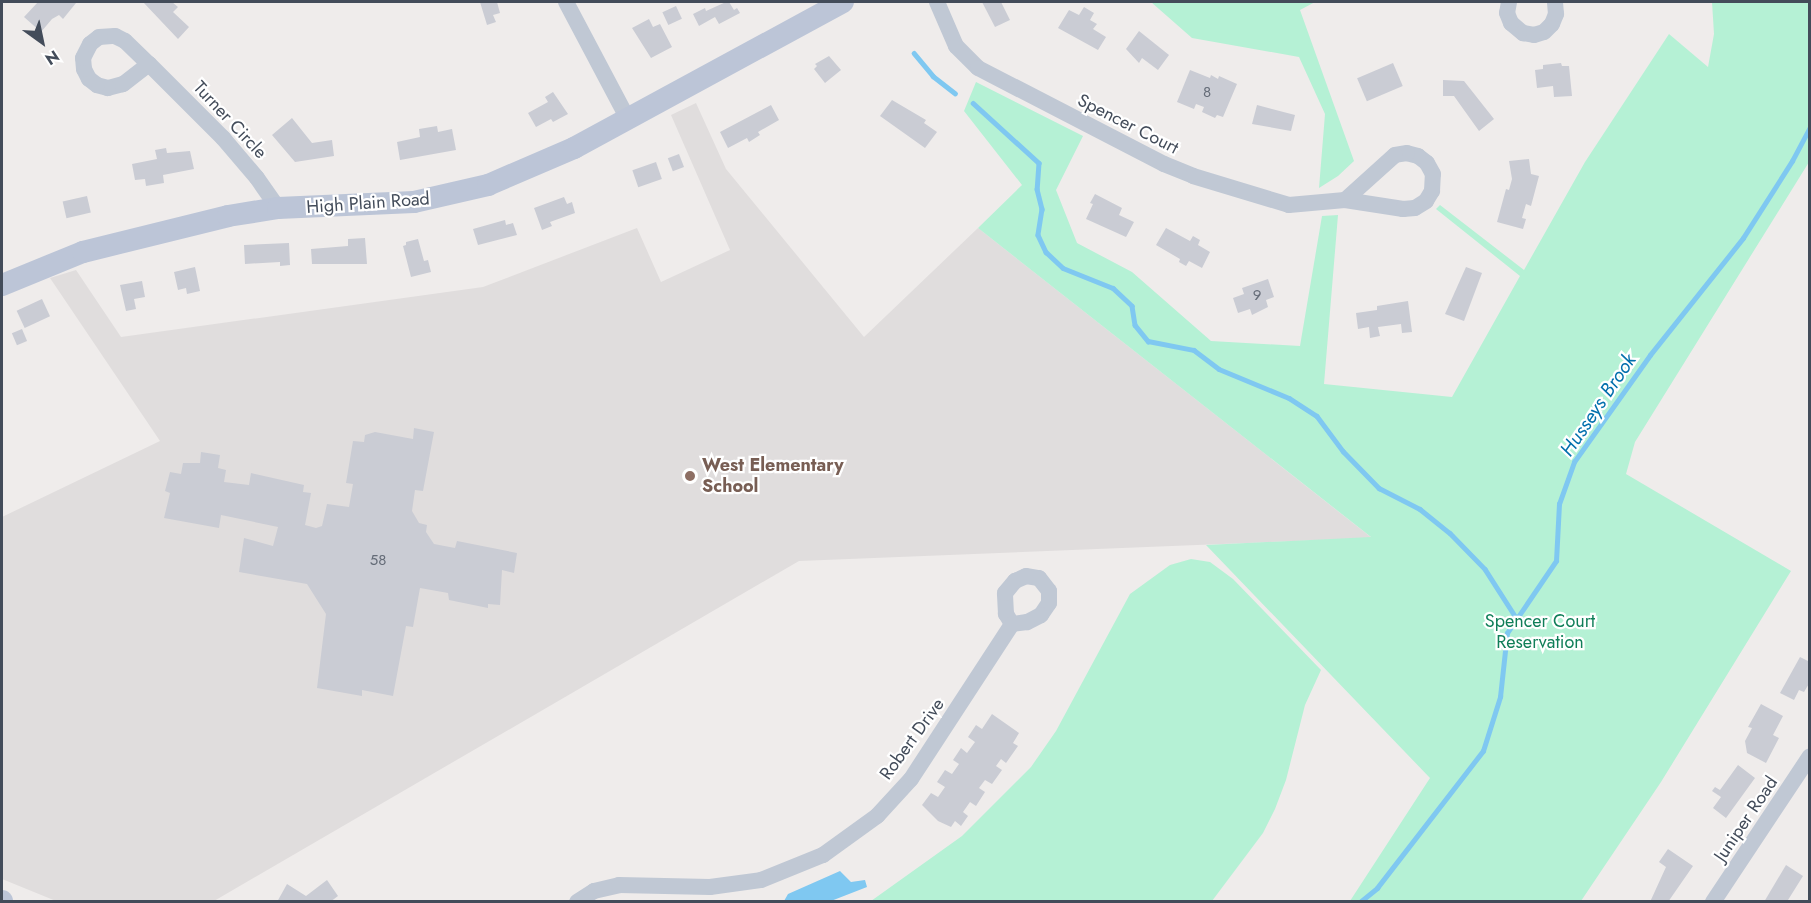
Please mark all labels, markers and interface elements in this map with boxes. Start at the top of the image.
north arrow [12,12,72,72]
text: N [40,44,64,71]
street label: Turner Circle [189,77,271,163]
house number: 8 [1203,84,1211,102]
street label: Spencer Court [1074,89,1182,159]
street label: High Plain Road [306,188,430,218]
house number: 9 [1253,287,1261,305]
water label: Husseys Brook [1555,349,1641,461]
place label: West Elementary School [702,455,844,498]
marker: West Elementary School [683,469,697,483]
house number: 58 [370,552,386,570]
park label: Spencer Court Reservation [1485,611,1595,654]
street label: Robert Drive [875,694,949,784]
street label: Juniper Road [1710,772,1782,866]

